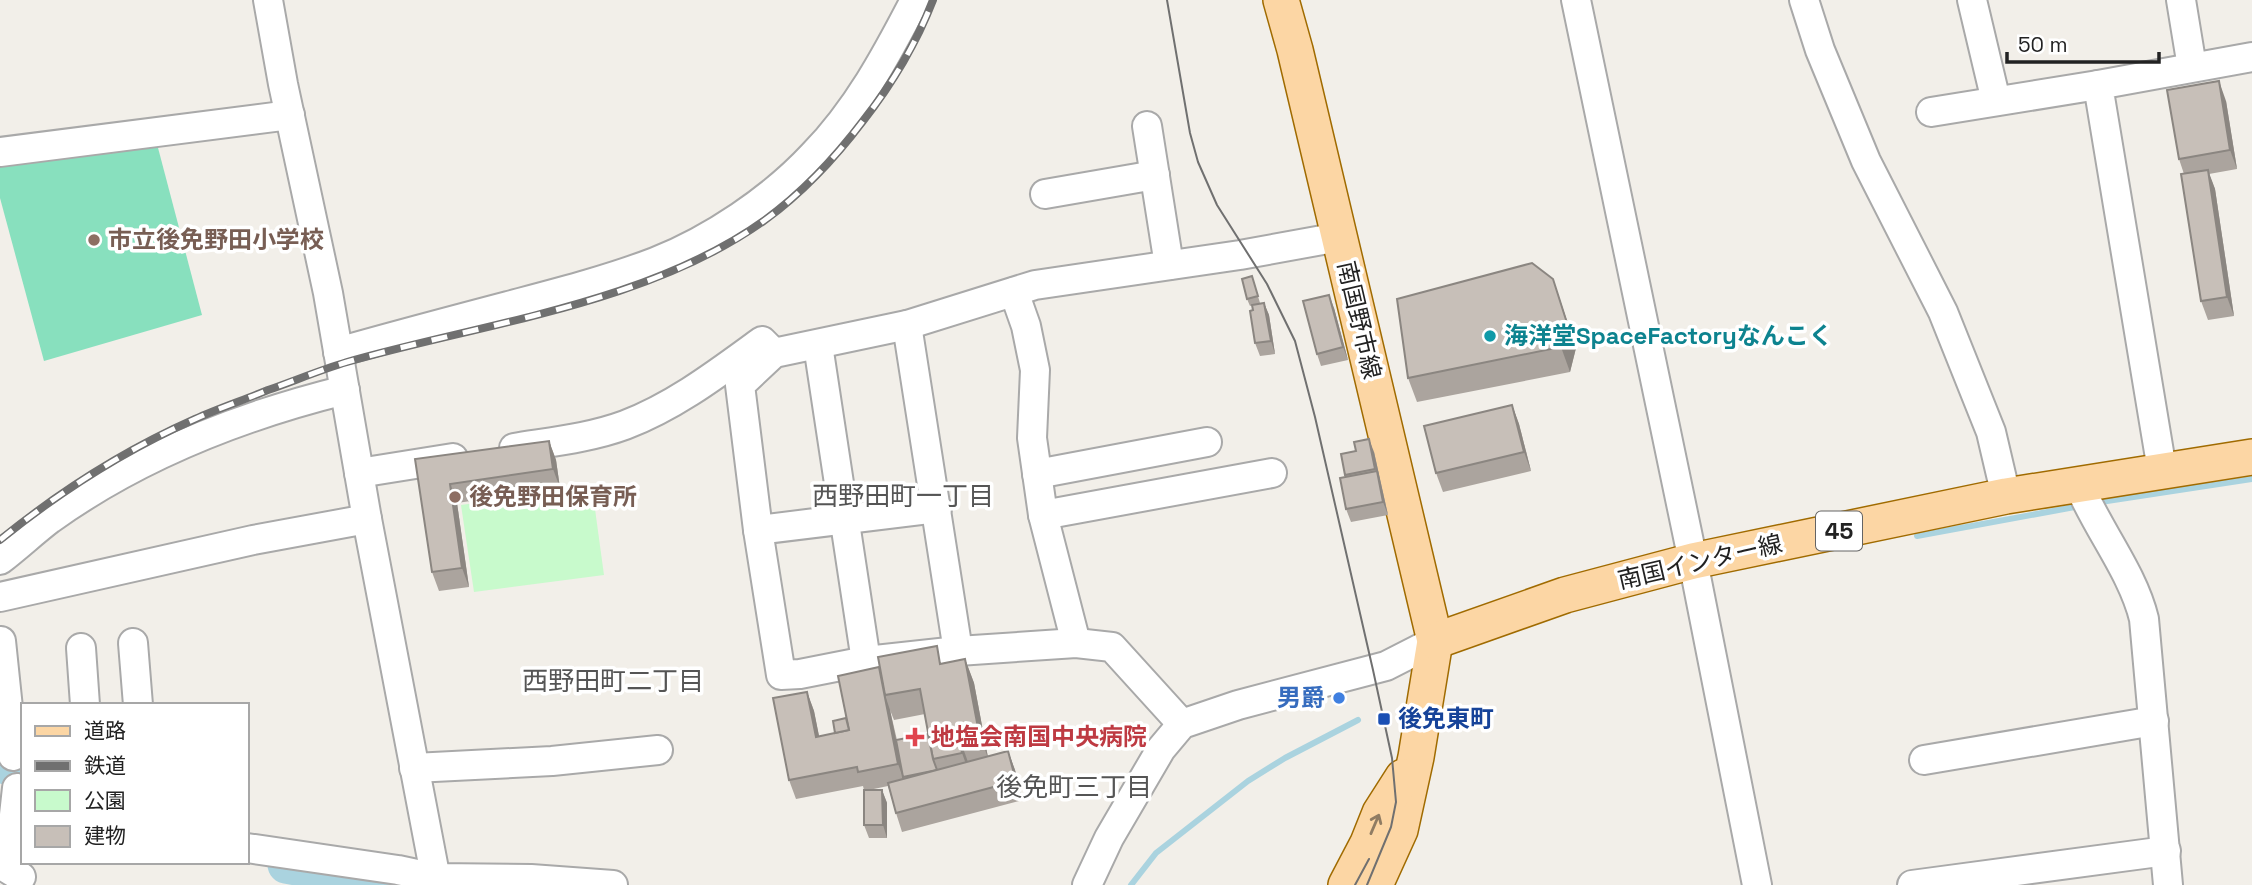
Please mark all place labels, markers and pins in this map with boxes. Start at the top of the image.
place label: 市立後免野田小学校 [108,224,324,255]
marker: 市立後免野田小学校 [86,232,102,248]
place label: 海洋堂SpaceFactoryなんこく [1504,320,1833,351]
marker: 海洋堂SpaceFactoryなんこく [1482,328,1498,344]
place label: 後免野田保育所 [469,481,637,512]
marker: 後免野田保育所 [447,489,463,505]
place label: 男爵 [1277,682,1325,713]
marker: 男爵 [1331,690,1347,706]
place label: 後免東町 [1398,703,1494,734]
marker: 後免東町 [1376,711,1392,727]
place label: 地塩会南国中央病院 [931,721,1147,752]
marker: 地塩会南国中央病院 [905,727,925,747]

